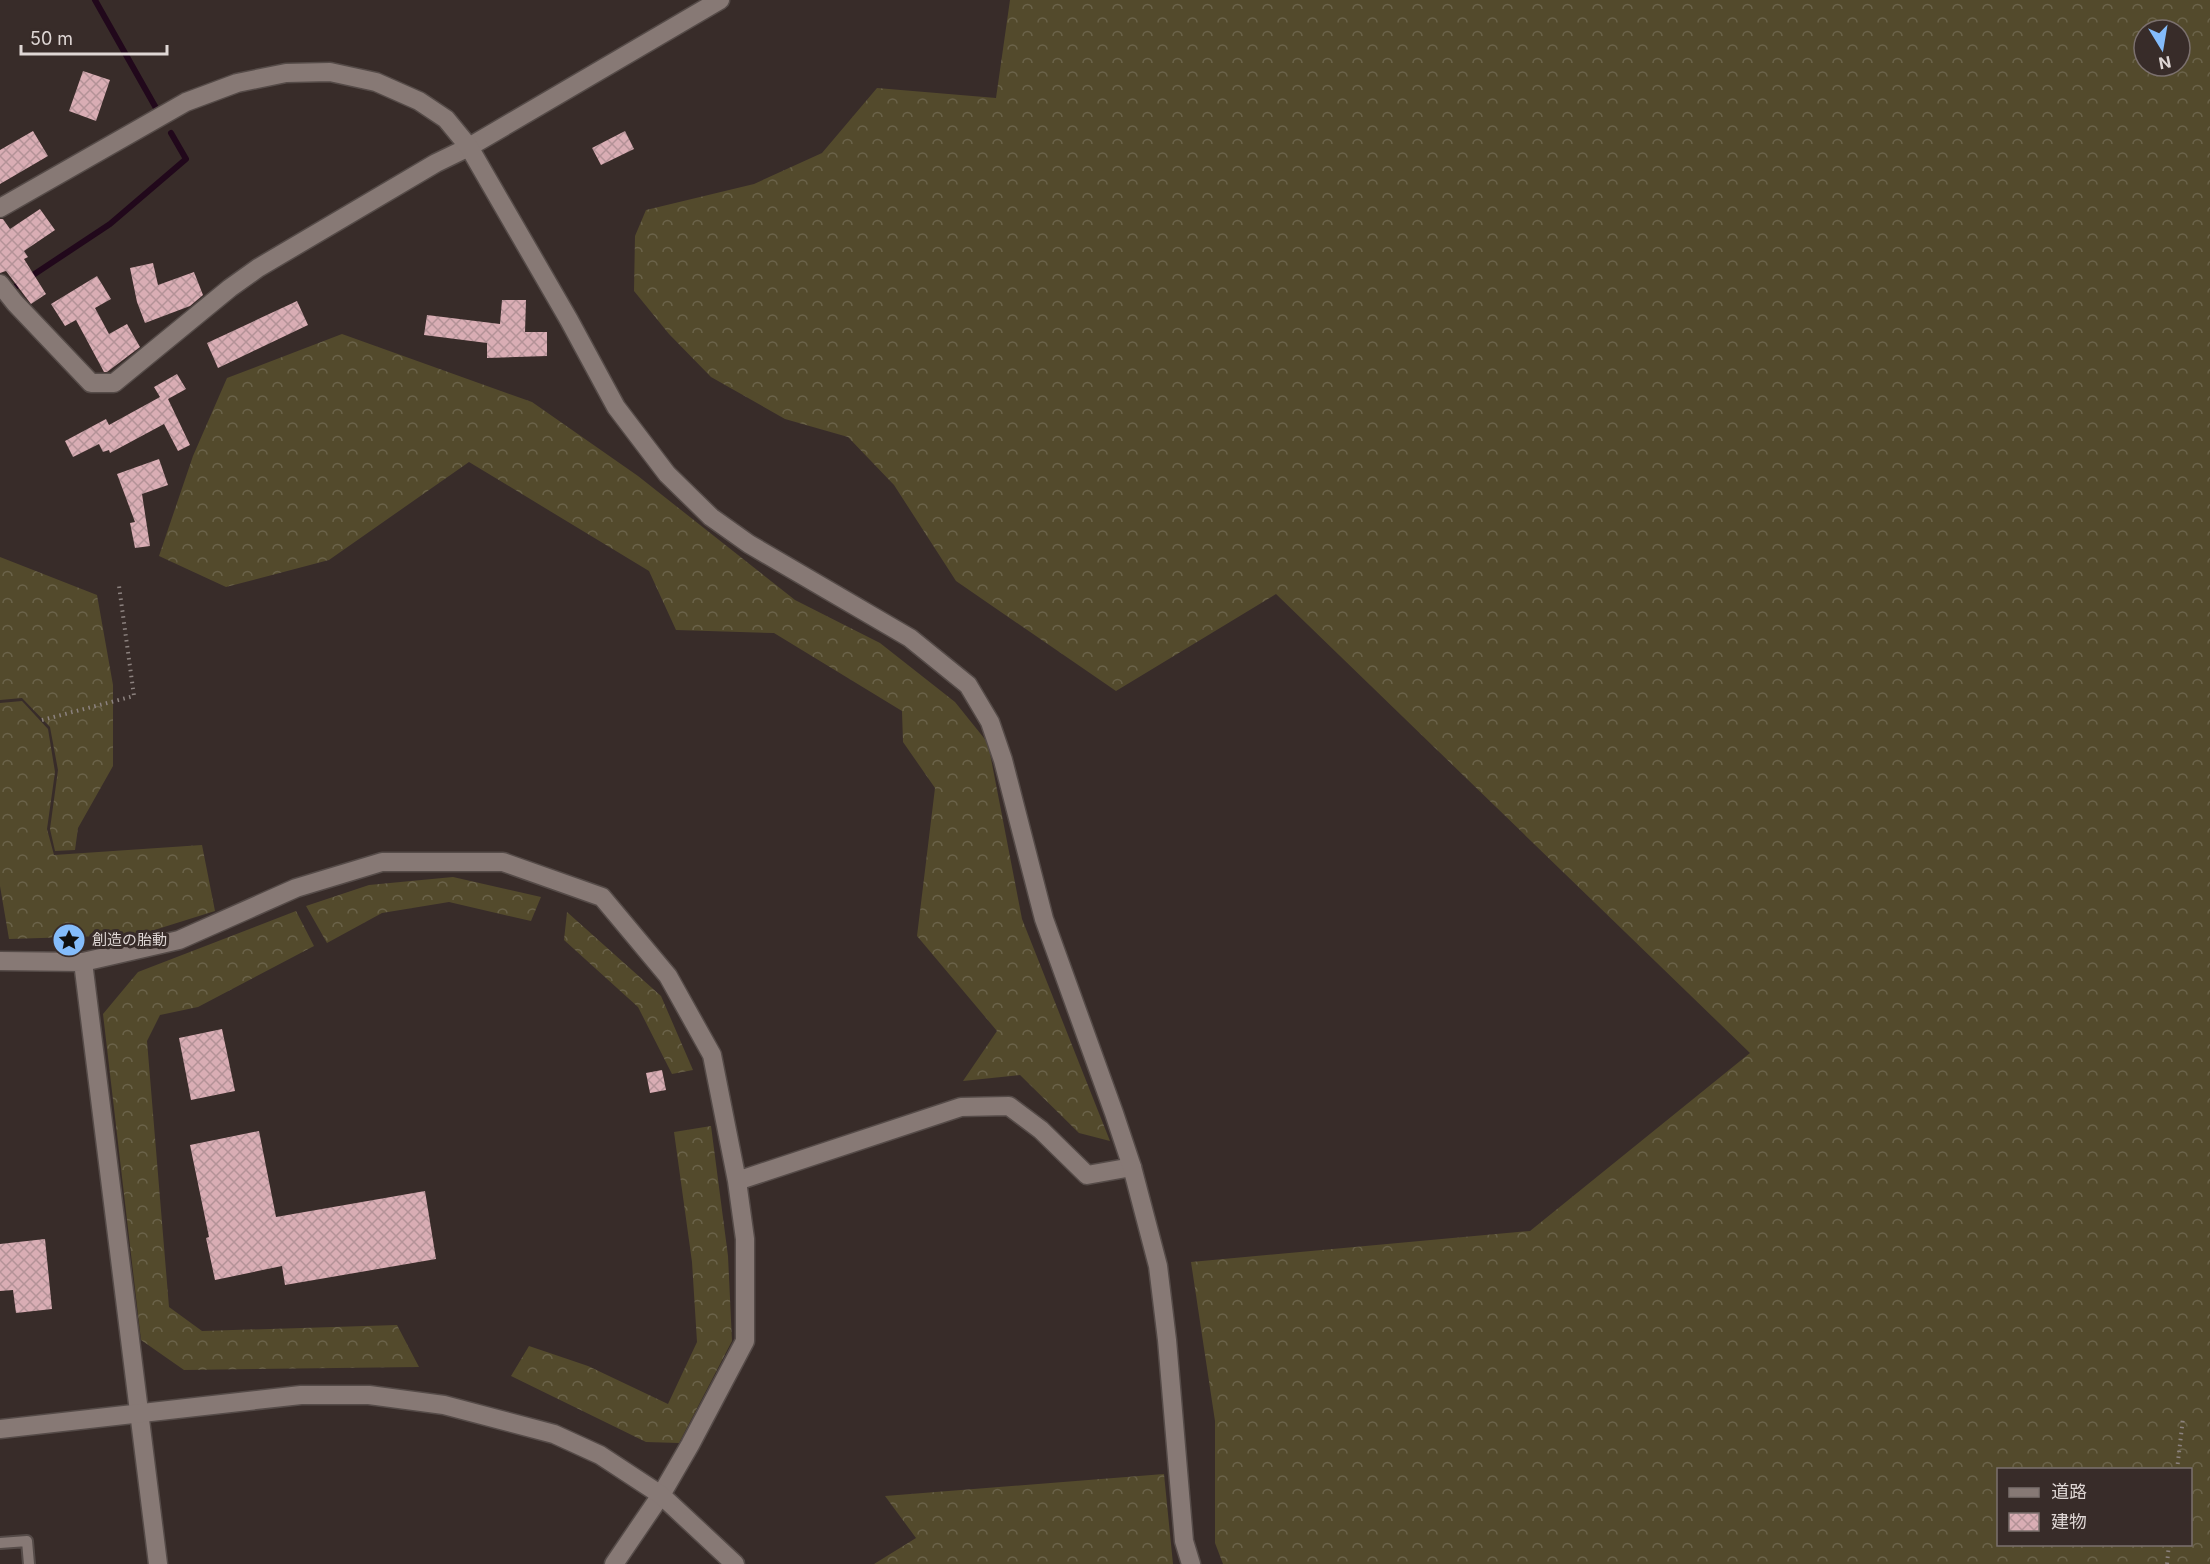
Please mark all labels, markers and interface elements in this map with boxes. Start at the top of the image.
scale bar [21,18,166,56]
north arrow [2132,18,2192,78]
text: 50 m [30,28,73,49]
text: N [2157,52,2173,74]
place icon: 創造の胎動 [51,922,87,958]
place label: 創造の胎動 [92,930,167,949]
legend [1997,1468,2192,1546]
text: 道路 [2051,1481,2087,1502]
text: 建物 [2051,1511,2087,1532]

